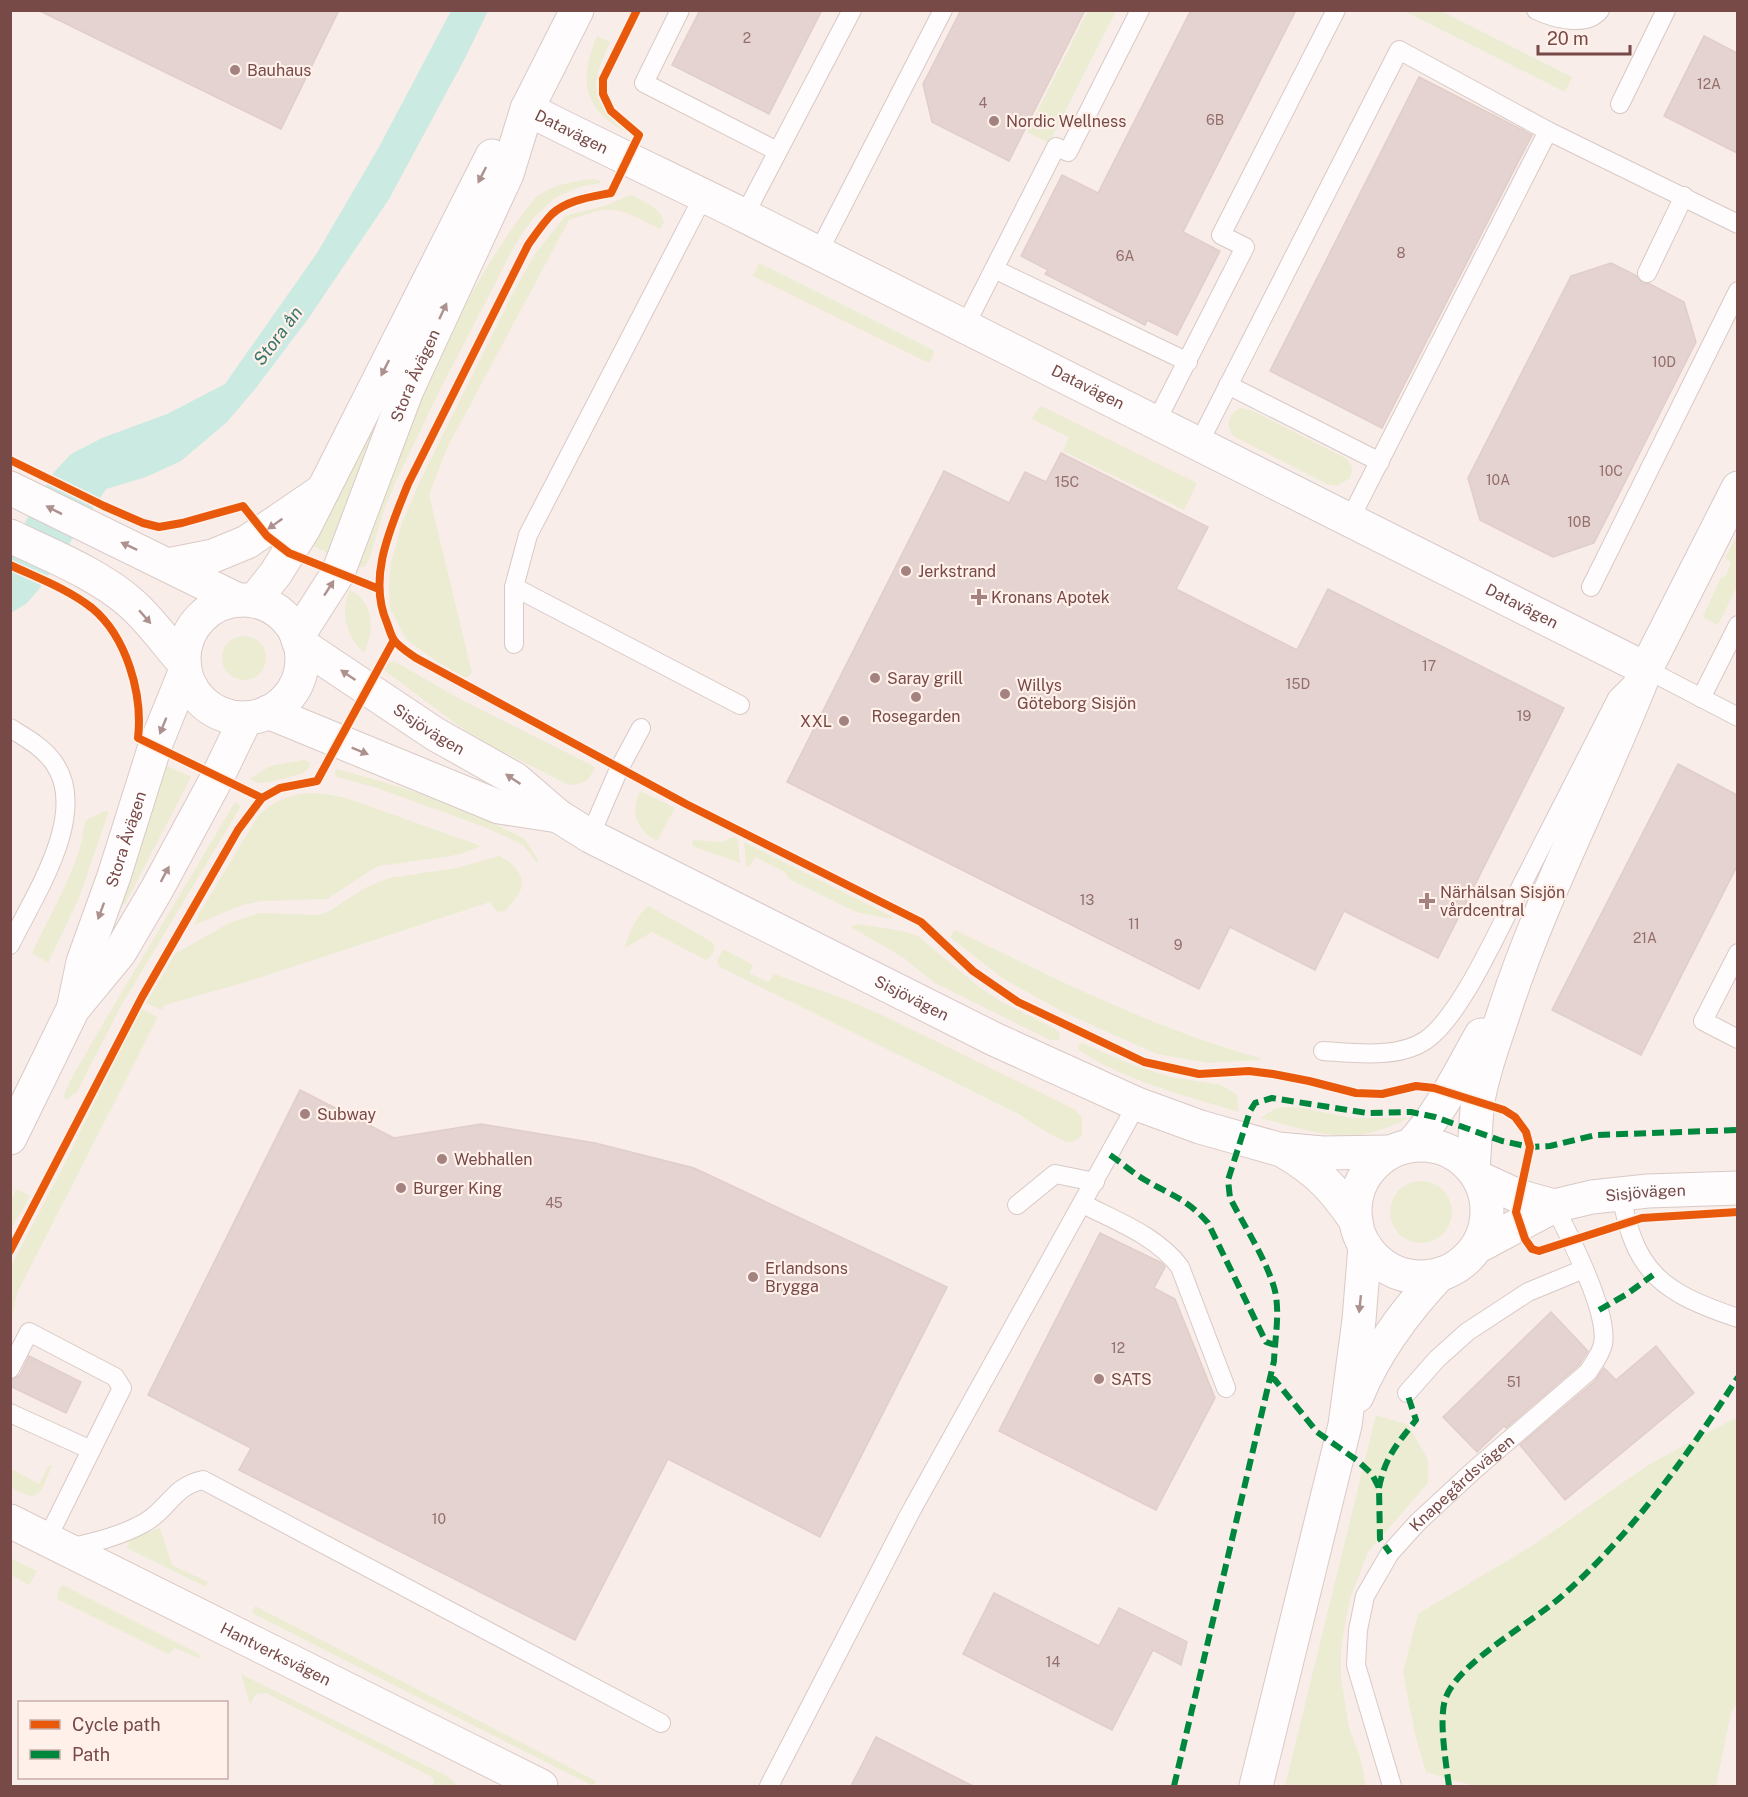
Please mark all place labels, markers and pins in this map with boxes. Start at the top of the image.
place label: Bauhaus [247,61,311,80]
marker: Bauhaus [228,63,242,77]
place label: Nordic Wellness [1006,112,1126,131]
marker: Nordic Wellness [987,114,1001,128]
place label: Jerkstrand [918,562,996,581]
marker: Jerkstrand [899,564,913,578]
place label: Kronans Apotek [991,588,1110,607]
marker: Kronans Apotek [972,590,986,604]
place label: Saray grill [887,669,963,688]
marker: Saray grill [868,671,882,685]
place label: Willys Göteborg Sisjön [1017,676,1136,713]
marker: Willys Göteborg Sisjön [998,687,1012,701]
marker: Rosegarden [909,690,923,704]
place label: Rosegarden [871,707,961,726]
place label: XXL [800,712,832,731]
marker: XXL [837,714,851,728]
place label: Närhälsan Sisjön vårdcentral [1440,883,1565,920]
marker: Närhälsan Sisjön vårdcentral [1418,892,1436,910]
place label: Subway [317,1105,376,1124]
marker: Subway [298,1107,312,1121]
place label: Webhallen [454,1150,533,1169]
marker: Webhallen [435,1152,449,1166]
place label: Burger King [413,1179,502,1198]
marker: Burger King [394,1181,408,1195]
place label: Erlandsons Brygga [765,1259,848,1296]
marker: Erlandsons Brygga [746,1270,760,1284]
place label: SATS [1111,1370,1152,1389]
marker: SATS [1092,1372,1106,1386]

